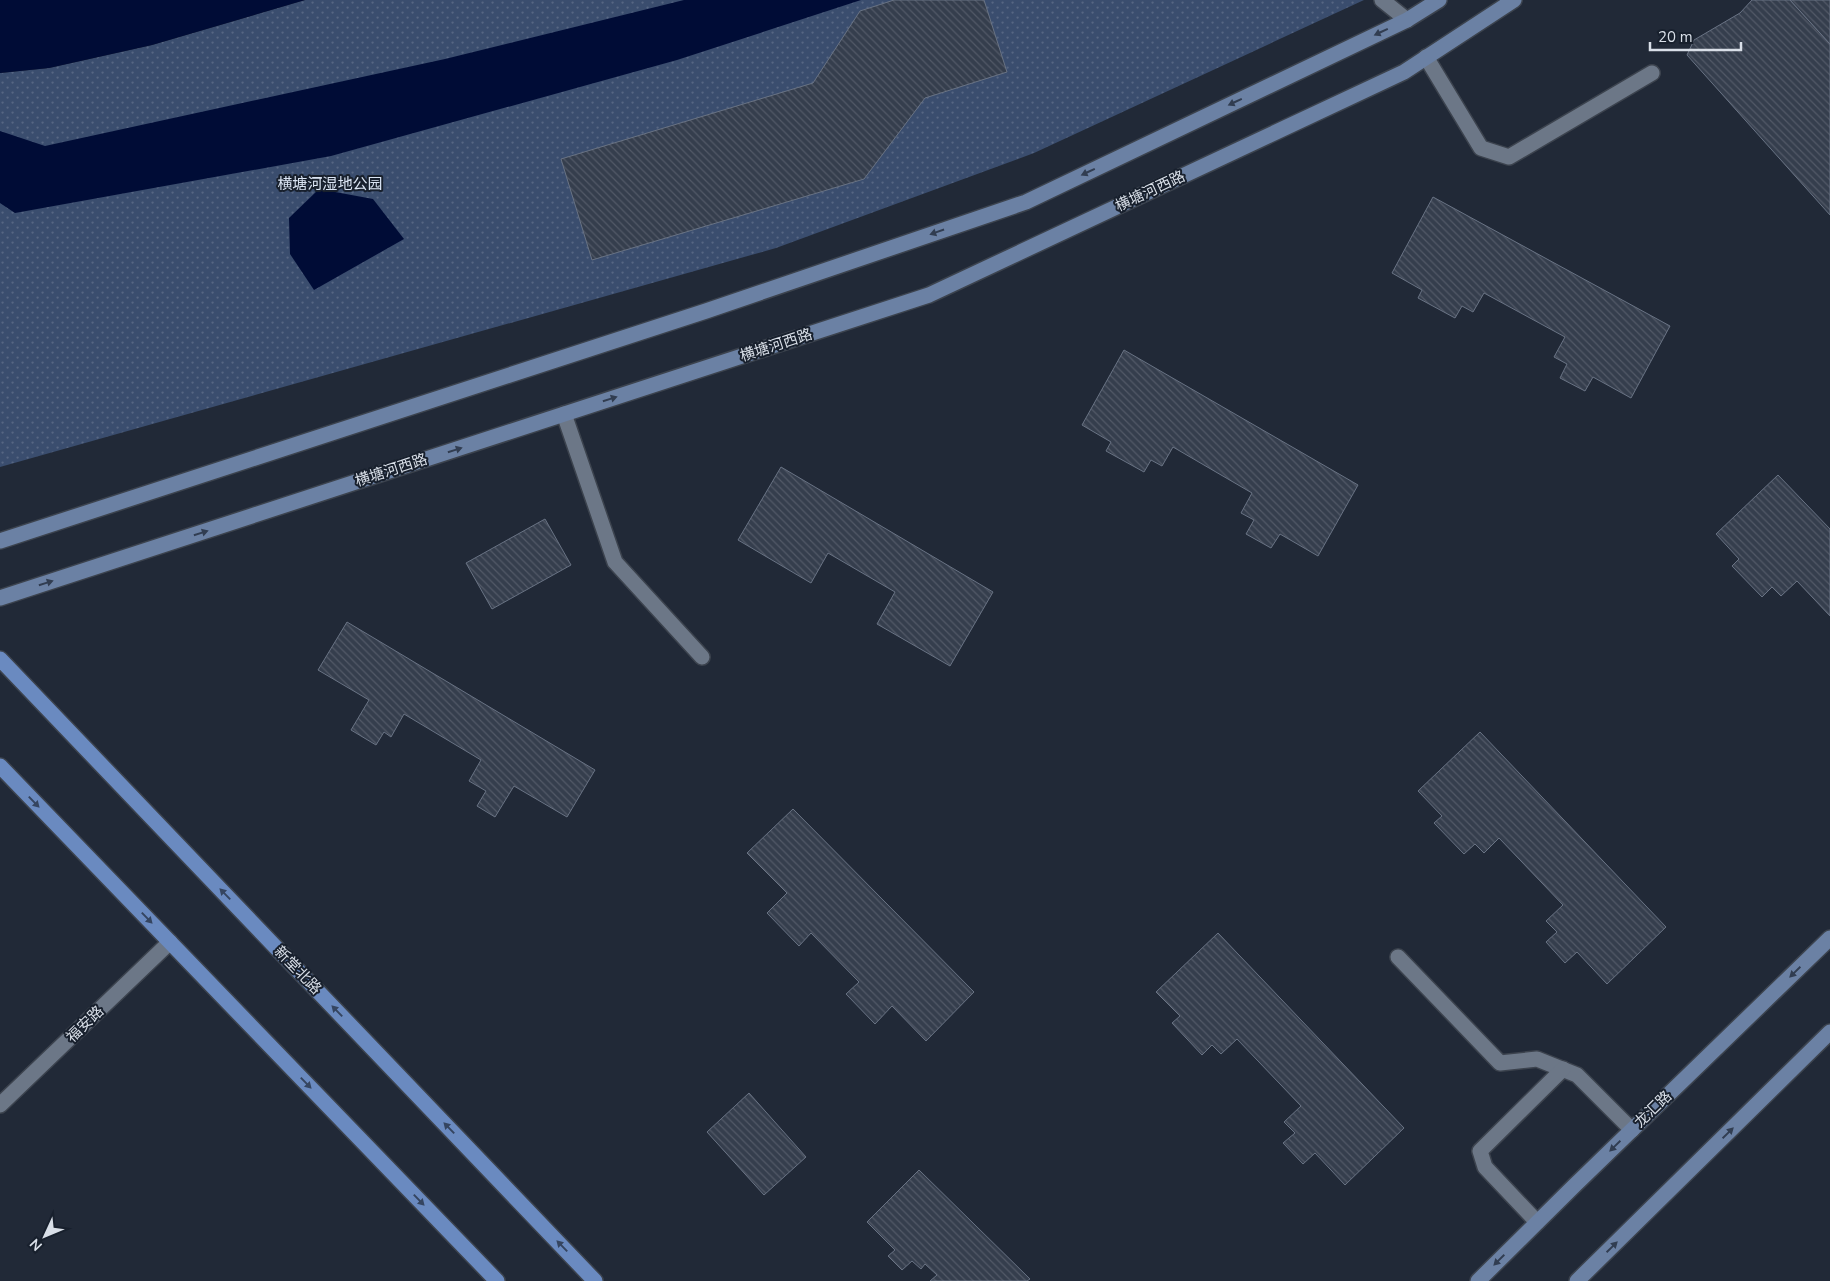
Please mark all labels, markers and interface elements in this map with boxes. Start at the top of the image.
scale bar [1650,20,1741,52]
text: 20 m [1658,27,1693,47]
one-way arrow [1374,28,1388,36]
one-way arrow [1227,98,1242,106]
street label: 横塘河西路 [1112,166,1188,216]
one-way arrow [1081,168,1095,176]
park label: 横塘河湿地公园 [277,174,383,194]
one-way arrow [929,228,944,236]
street label: 横塘河西路 [737,324,815,366]
one-way arrow [602,395,617,402]
one-way arrow [448,445,463,453]
street label: 横塘河西路 [352,449,430,491]
one-way arrow [193,528,208,536]
one-way arrow [39,579,54,586]
one-way arrow [28,795,40,807]
one-way arrow [219,888,231,900]
one-way arrow [141,912,153,924]
street label: 新堂北路 [270,941,326,999]
one-way arrow [1789,966,1801,978]
street label: 福安路 [62,1001,108,1047]
one-way arrow [331,1005,343,1017]
one-way arrow [300,1077,312,1089]
street label: 龙汇路 [1630,1086,1676,1132]
one-way arrow [443,1123,455,1135]
one-way arrow [1721,1127,1733,1139]
one-way arrow [1609,1140,1621,1152]
one-way arrow [412,1194,424,1206]
north arrow [20,1211,70,1261]
text: N [26,1234,46,1255]
one-way arrow [556,1240,568,1252]
one-way arrow [1605,1241,1617,1253]
one-way arrow [1494,1253,1506,1265]

